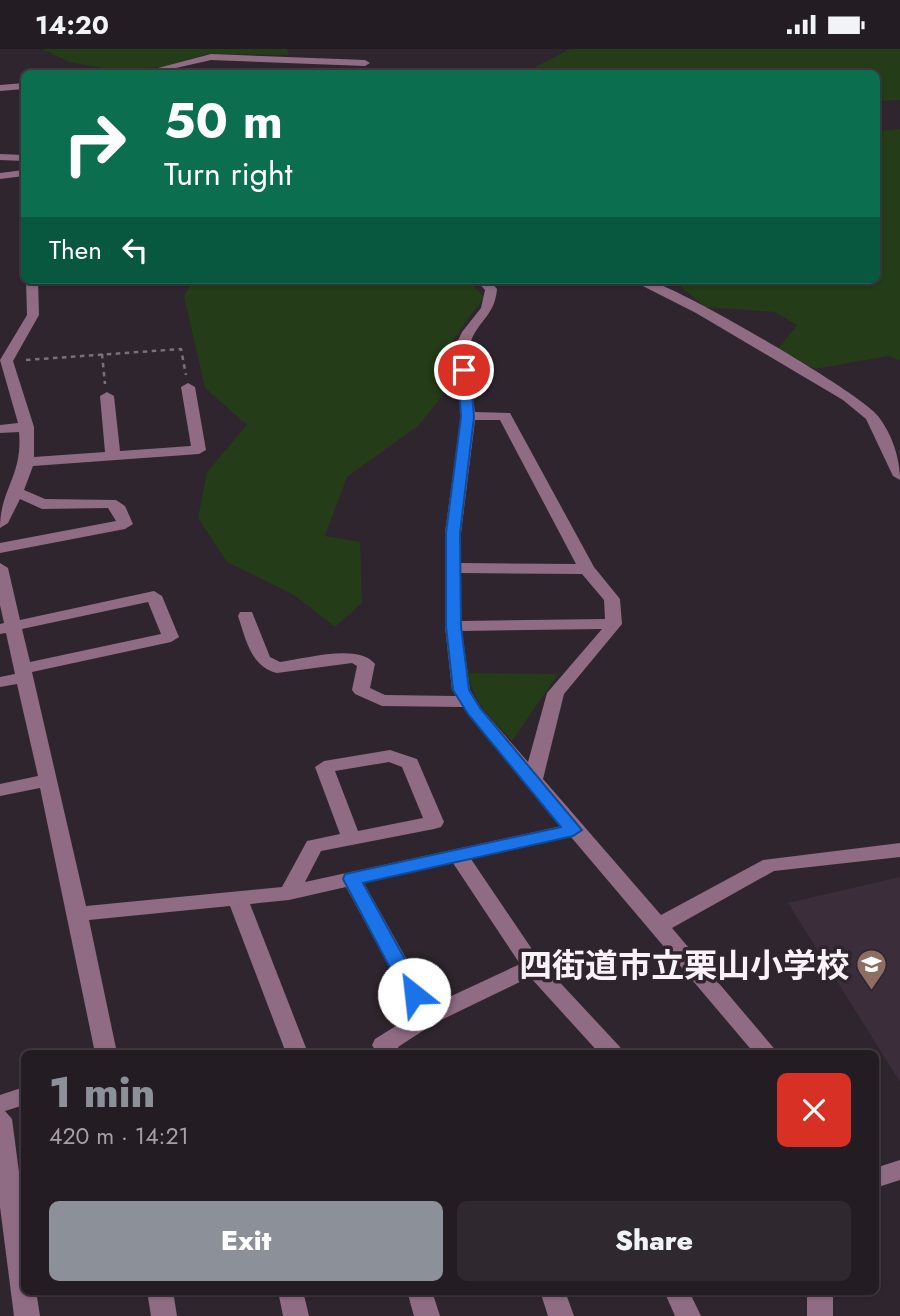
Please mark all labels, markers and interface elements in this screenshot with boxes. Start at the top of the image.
text: 14:20 [35,6,109,44]
text: 50 m [164,86,283,156]
icon: right [49,98,140,189]
text: Turn right [164,151,293,197]
text: Then [49,231,102,269]
icon: left [116,231,154,269]
pin [434,340,494,400]
icon: arrive [445,351,483,389]
place label: 四街道市立栗山小学校 [519,942,849,989]
school or university icon: 四街道市立栗山小学校 [855,948,889,992]
position arrow [377,957,451,1031]
text: 1 min [49,1062,155,1123]
button: close [777,1073,851,1147]
text: 420 m · 14:21 [49,1119,189,1153]
button: Exit [49,1201,443,1281]
button: Share [457,1201,851,1281]

